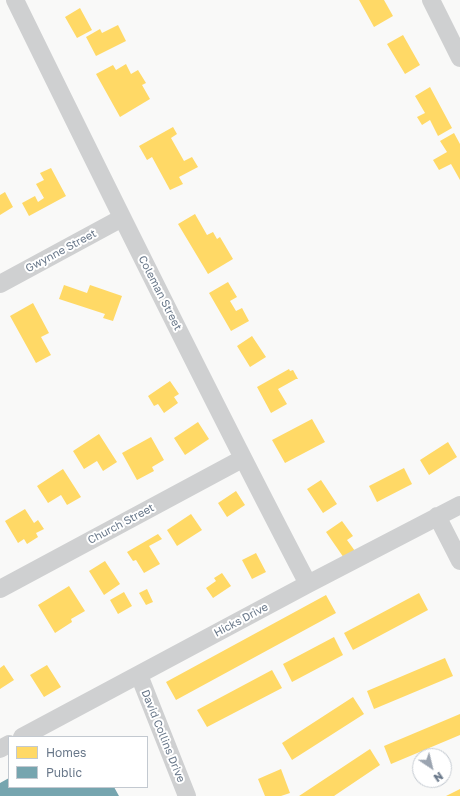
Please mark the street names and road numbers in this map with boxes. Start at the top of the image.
street label: Gwynne Street [23,227,99,275]
street label: Coleman Street [136,254,184,332]
street label: Church Street [86,501,156,547]
street label: Hicks Drive [212,600,270,640]
street label: David Collins Drive [138,688,188,784]

